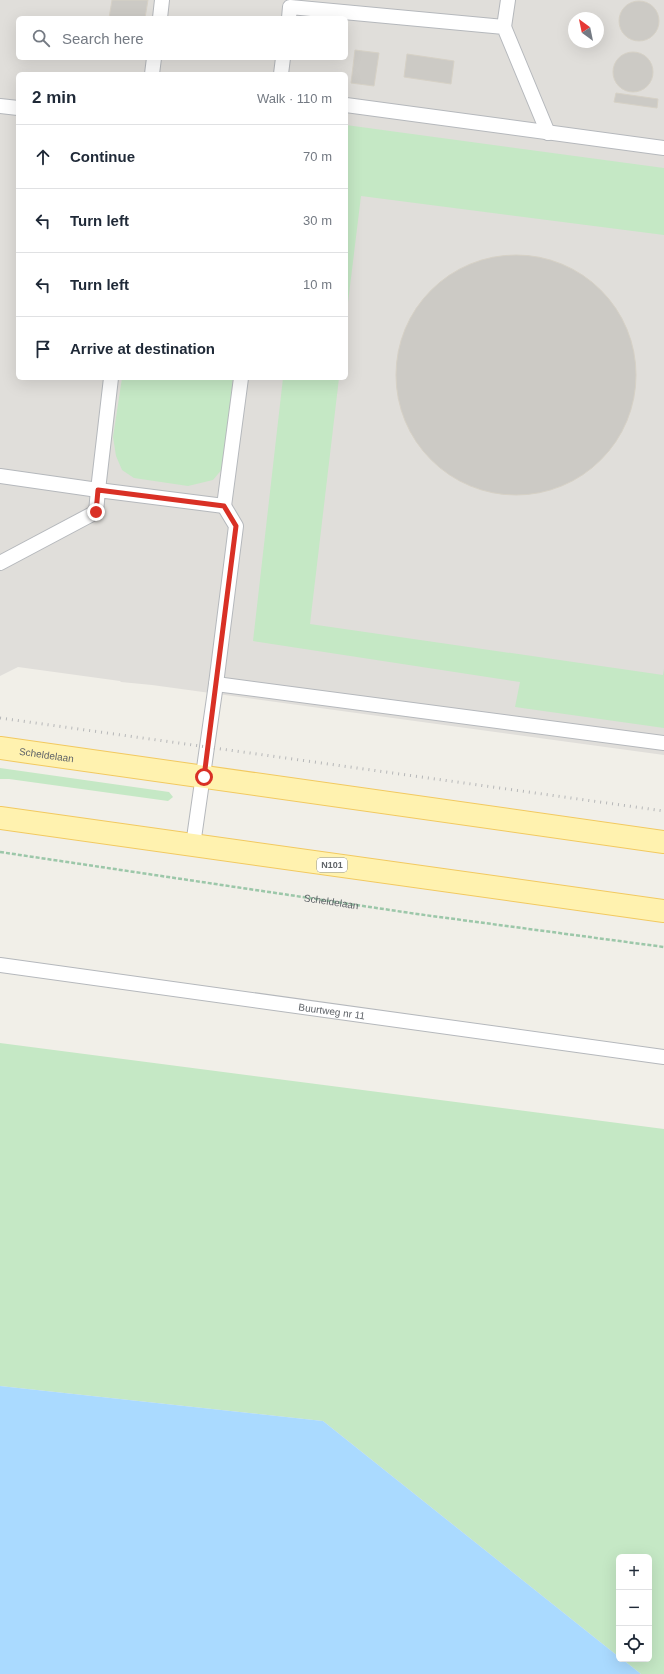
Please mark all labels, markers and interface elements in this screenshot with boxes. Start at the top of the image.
north arrow [568,12,604,48]
search box [16,16,348,60]
icon: search [30,27,52,49]
text: Search here [62,30,144,47]
text: 2 min [32,88,76,107]
text: Walk · 110 m [257,91,332,106]
icon: ahead [32,146,54,168]
text: Continue [70,148,135,165]
text: 70 m [303,149,332,164]
icon: left [32,210,54,232]
text: Turn left [70,212,129,229]
text: 30 m [303,213,332,228]
icon: left [32,274,54,296]
text: Turn left [70,276,129,293]
text: 10 m [303,277,332,292]
icon: arrive [32,338,54,360]
text: Arrive at destination [70,340,215,357]
route end [87,503,105,521]
street label: Scheldelaan [18,745,75,764]
route start [195,768,213,786]
road number: N101 [317,858,347,872]
street label: Scheldelaan [303,892,359,911]
street label: Buurtweg nr 11 [298,1001,366,1021]
map controls [616,1554,652,1662]
button: + [616,1554,652,1590]
button: − [616,1590,652,1626]
button: locate [616,1626,652,1662]

